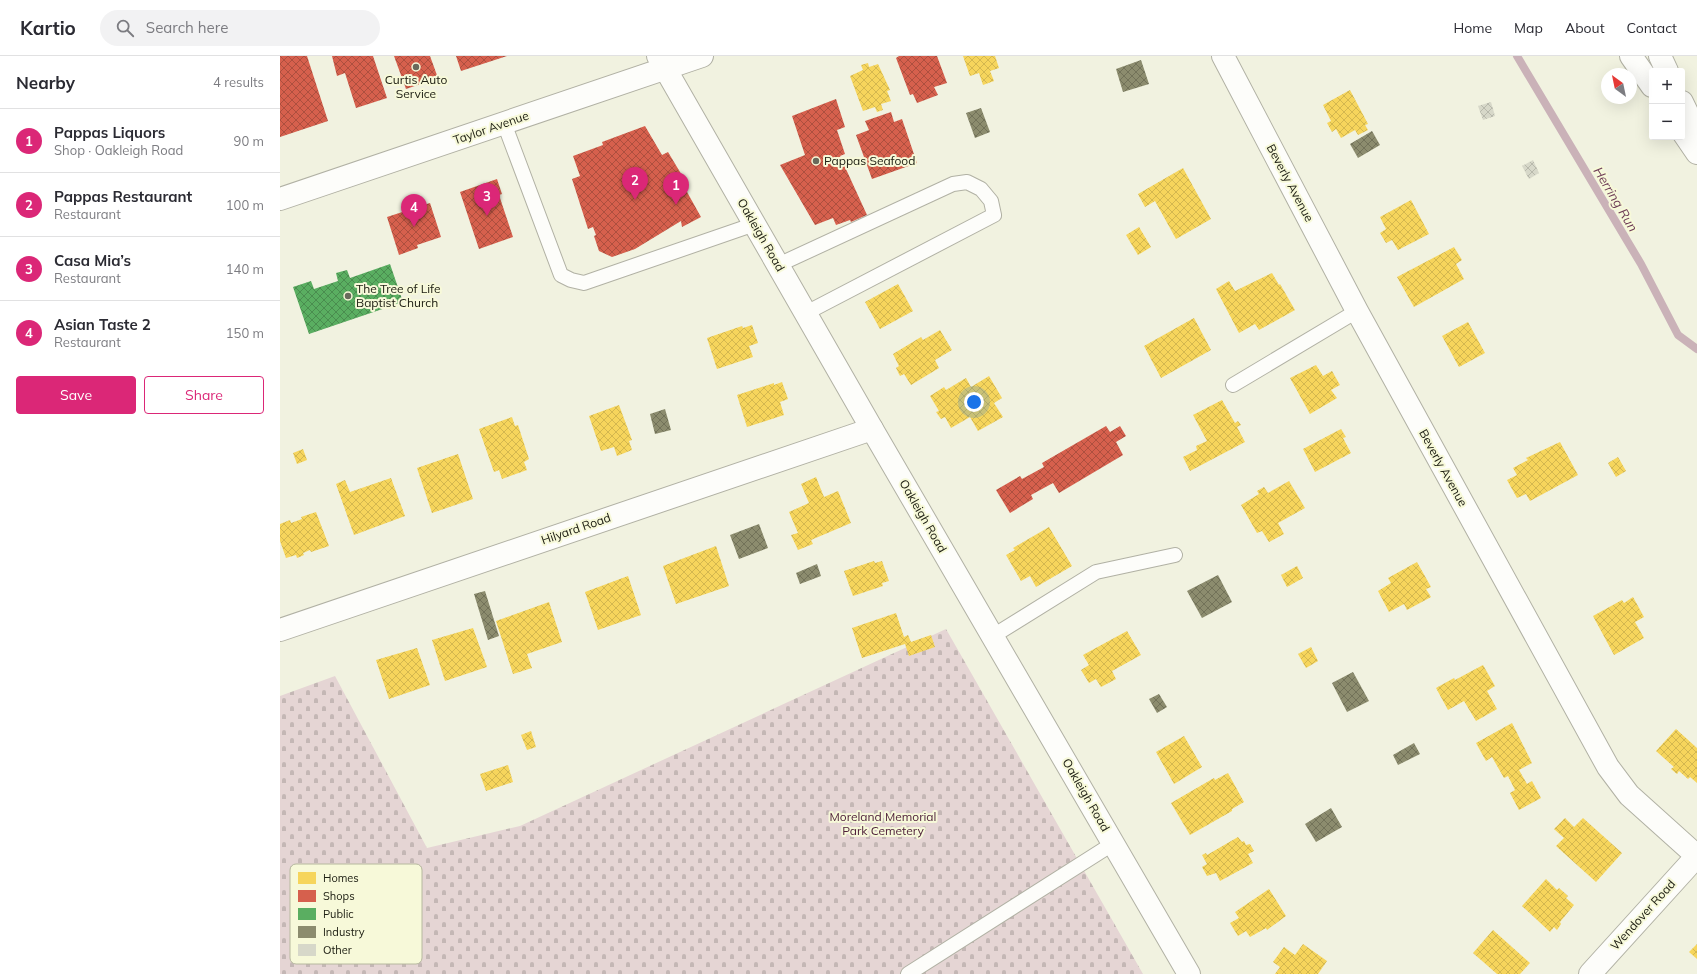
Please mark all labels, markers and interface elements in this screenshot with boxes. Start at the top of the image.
search box [100,10,380,46]
text: Kartio [20,16,76,40]
icon: search [114,17,136,39]
text: Search here [146,18,228,37]
text: Home [1453,19,1492,37]
text: Map [1514,19,1543,37]
text: About [1565,19,1605,37]
text: Contact [1627,19,1677,37]
marker: Curtis Auto Service [411,62,421,72]
north arrow [1601,68,1637,104]
map controls [1649,68,1685,140]
button: + [1649,68,1685,104]
text: Nearby [16,72,75,93]
place label: Curtis Auto Service [385,72,447,101]
text: 4 results [213,74,264,90]
button: − [1649,104,1685,140]
street label: Taylor Avenue [451,108,531,147]
text: Pappas Liquors [54,123,165,142]
text: 1 [25,133,33,149]
text: 90 m [234,133,264,149]
street label: Beverly Avenue [1264,141,1317,224]
text: Shop · Oakleigh Road [54,142,183,158]
place label: Pappas Seafood [824,153,915,168]
marker: Pappas Seafood [811,156,821,166]
water label: Herring Run [1590,164,1642,234]
pin: 2 [622,167,648,200]
pin: 1 [663,172,689,205]
pin: 3 [474,183,500,216]
text: Pappas Restaurant [54,187,192,206]
pin: 4 [401,194,427,227]
street label: Oakleigh Road [735,196,788,274]
text: 2 [25,197,33,213]
text: 100 m [226,197,264,213]
text: Restaurant [54,206,121,222]
text: Casa Mia’s [54,251,131,270]
text: 3 [25,261,33,277]
text: 140 m [226,261,264,277]
text: Restaurant [54,270,121,286]
place label: The Tree of Life Baptist Church [356,281,441,310]
marker: The Tree of Life Baptist Church [343,291,353,301]
text: Asian Taste 2 [54,315,151,334]
text: 4 [25,325,33,341]
text: 150 m [226,325,264,341]
text: Restaurant [54,334,121,350]
button: Save [16,376,136,414]
button: Share [144,376,264,414]
your location [964,392,984,412]
street label: Beverly Avenue [1416,427,1471,509]
street label: Oakleigh Road [897,477,950,555]
street label: Hilyard Road [539,510,613,547]
street label: Oakleigh Road [1060,756,1113,834]
park label: Moreland Memorial Park Cemetery [830,809,936,838]
legend [290,864,422,964]
text: Homes [323,871,359,885]
street label: Wendover Road [1607,876,1678,953]
text: Shops [323,889,355,903]
text: Public [323,907,354,921]
text: Industry [323,925,365,939]
text: Other [323,943,352,957]

